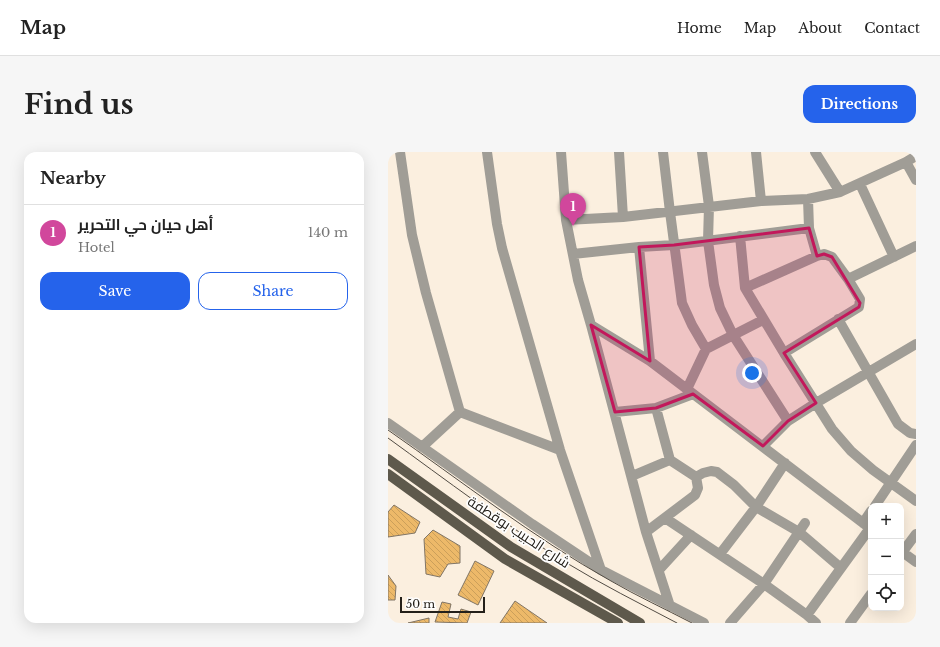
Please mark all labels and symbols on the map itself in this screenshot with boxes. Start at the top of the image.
pin: 1 [560,193,586,226]
your location [742,363,762,383]
street label: شارع الحبيب بوقطفة [464,492,574,572]
scale bar [400,595,485,614]

